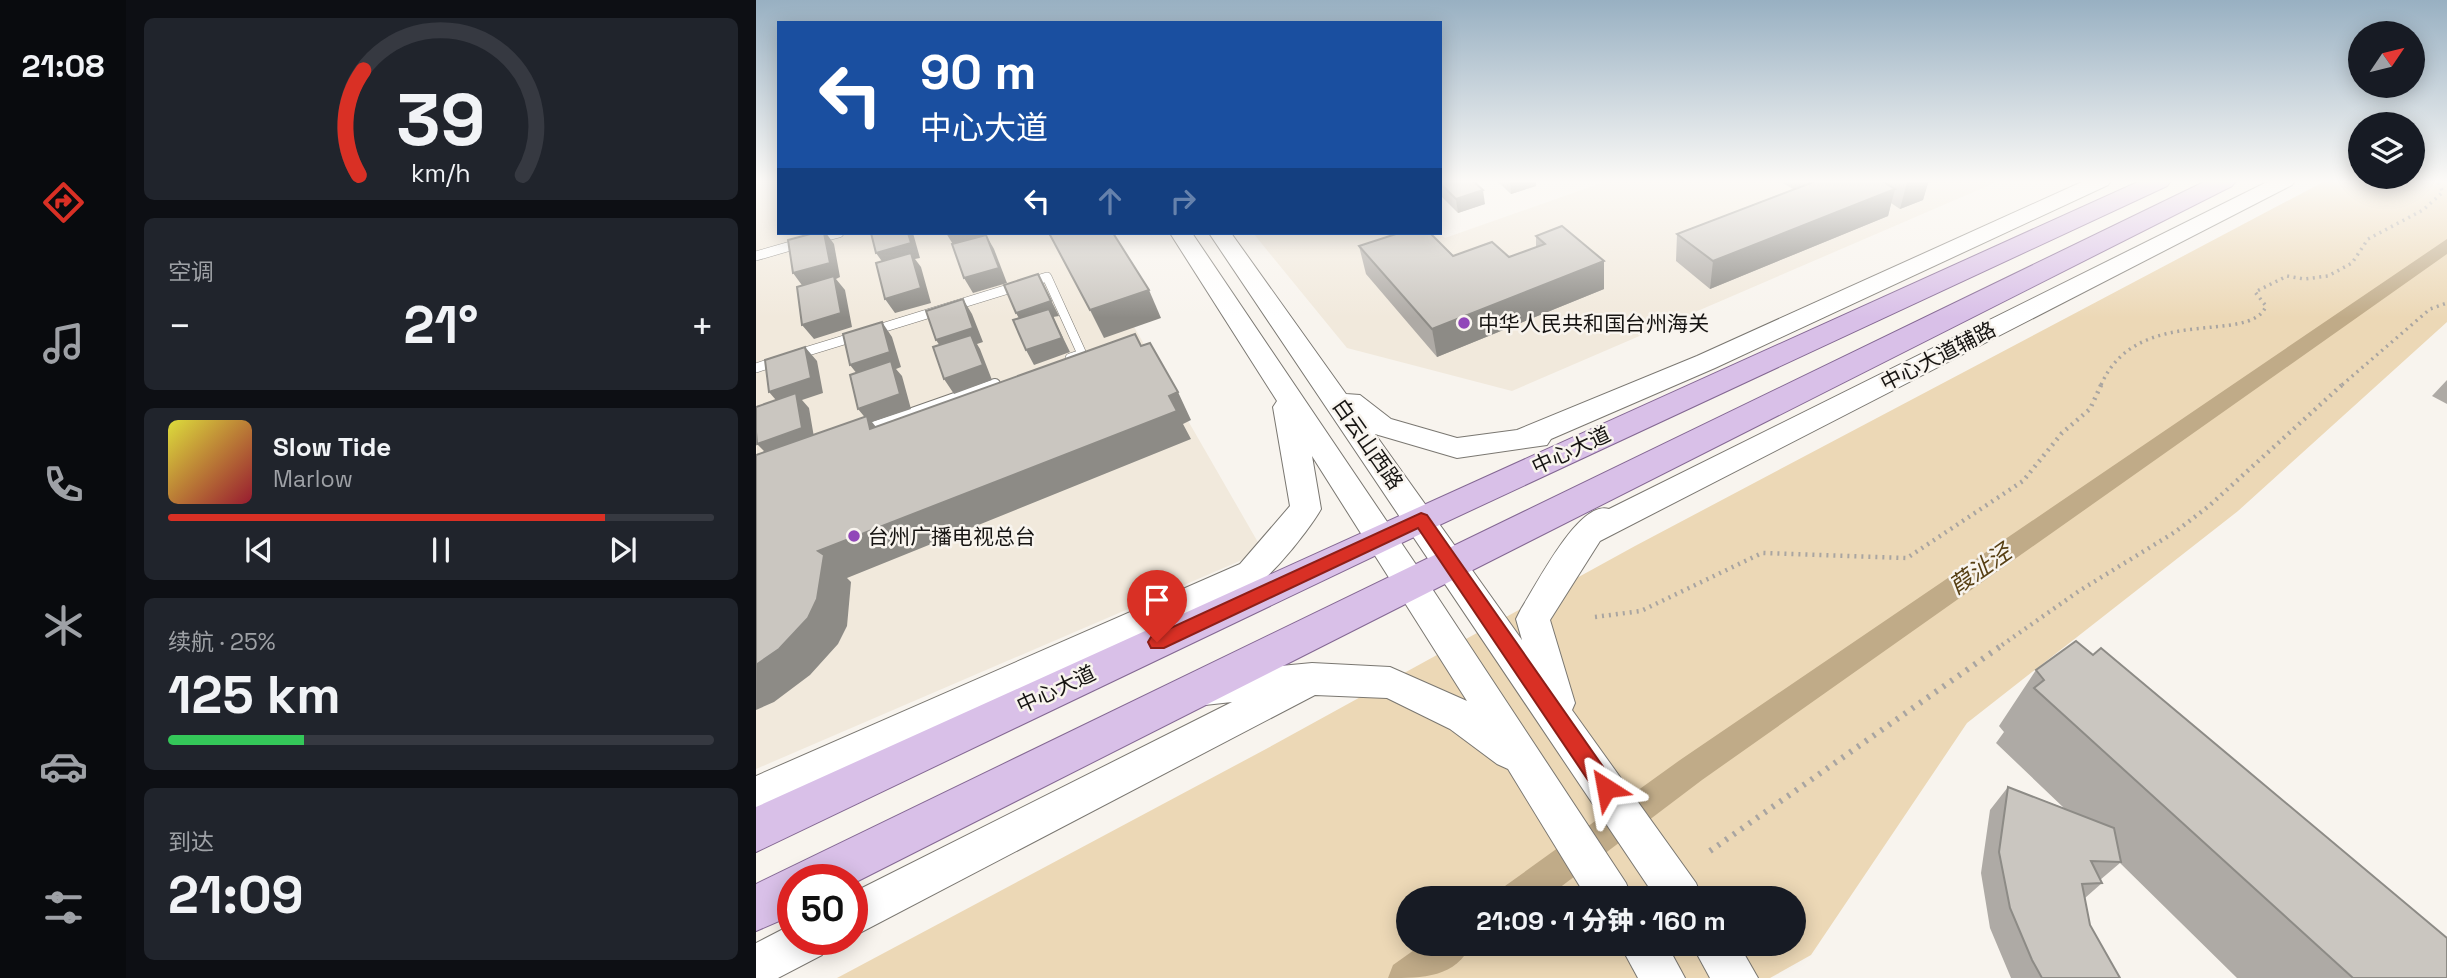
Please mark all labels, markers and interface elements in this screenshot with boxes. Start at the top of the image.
north arrow [2348,21,2426,98]
map controls [2348,21,2425,189]
text: 90 m [920,41,1036,103]
text: 21:08 [22,46,104,86]
icon: left [805,49,896,140]
text: 39 [396,73,486,166]
text: 中心大道 [920,108,1048,148]
button: layers [2348,112,2425,189]
text: km/h [411,157,471,189]
icon: directions [39,178,88,227]
icon: left [1018,182,1056,220]
icon: ahead [1091,182,1129,220]
icon: right [1164,182,1202,220]
text: 空调 [168,257,214,287]
text: 21° [404,292,478,358]
text: − [168,302,192,350]
text: + [690,302,714,350]
place label: 中华人民共和国台州海关 [1478,310,1709,337]
marker: 中华人民共和国台州海关 [1456,315,1472,331]
street label: 中心大道辅路 [1876,315,2000,397]
icon: music [39,319,88,368]
street label: 白云山西路 [1327,393,1409,495]
street label: 中心大道 [1527,420,1615,480]
text: Slow Tide [273,430,391,464]
icon: phone [39,460,88,509]
text: Marlow [273,464,353,494]
place label: 台州广播电视总台 [868,523,1036,550]
marker: 台州广播电视总台 [846,528,862,544]
icon: previous [240,531,278,569]
icon: pause [422,531,460,569]
icon: next [604,531,642,569]
water label: 葭沚泾 [1943,536,2019,601]
pin [1127,570,1187,642]
icon: arrive [1138,581,1176,619]
icon: climate [39,601,88,650]
text: 续航 · 25% [168,627,276,657]
street label: 中心大道 [1012,659,1100,719]
text: 125 km [168,662,341,728]
icon: car [39,742,88,791]
position arrow [1569,751,1643,825]
text: 到达 [168,827,214,857]
text: 21:09 [168,862,304,928]
speed limit sign: 50 [777,864,868,955]
icon: filters [39,883,88,932]
text: 21:09 · 1 分钟 · 160 m [1476,904,1726,938]

